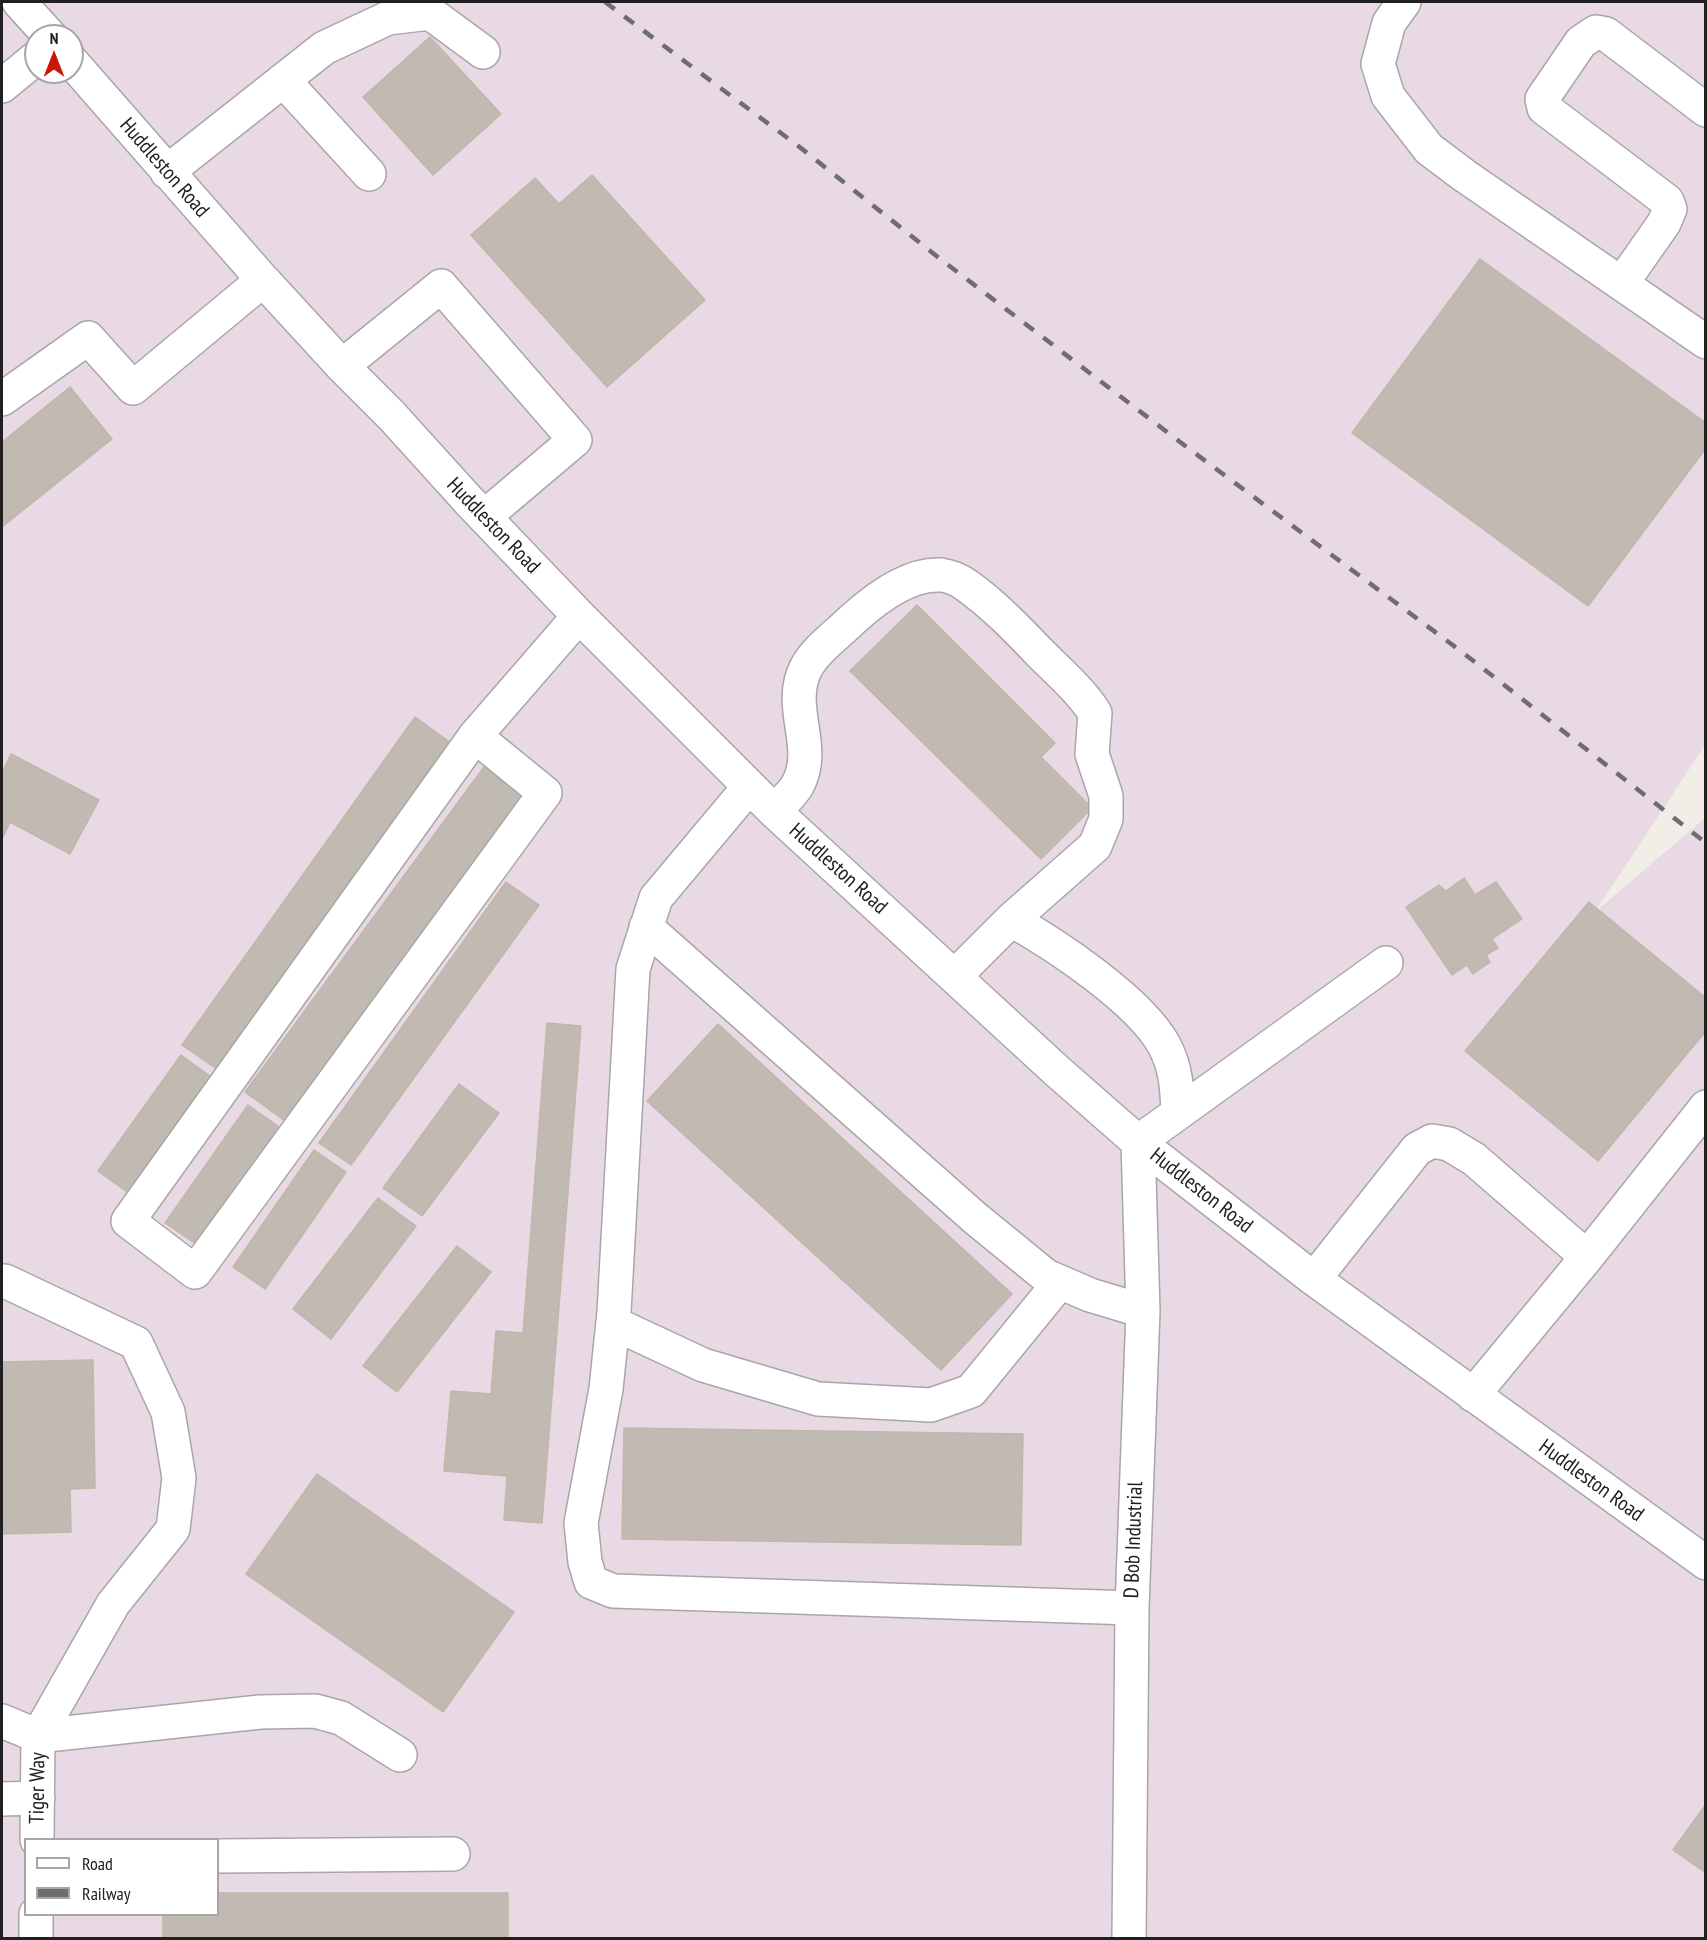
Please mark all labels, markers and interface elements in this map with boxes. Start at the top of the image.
north arrow [24,24,84,84]
text: N [50,28,58,48]
street label: Huddleston Road [114,113,214,223]
street label: Huddleston Road [441,473,545,579]
street label: Huddleston Road [784,818,892,920]
street label: Huddleston Road [1145,1143,1257,1239]
street label: Huddleston Road [1534,1435,1648,1527]
street label: D Bob Industrial [1119,1481,1149,1599]
street label: Tiger Way [25,1752,51,1824]
legend [24,1838,219,1916]
text: Road [82,1852,113,1875]
text: Railway [82,1882,131,1905]

